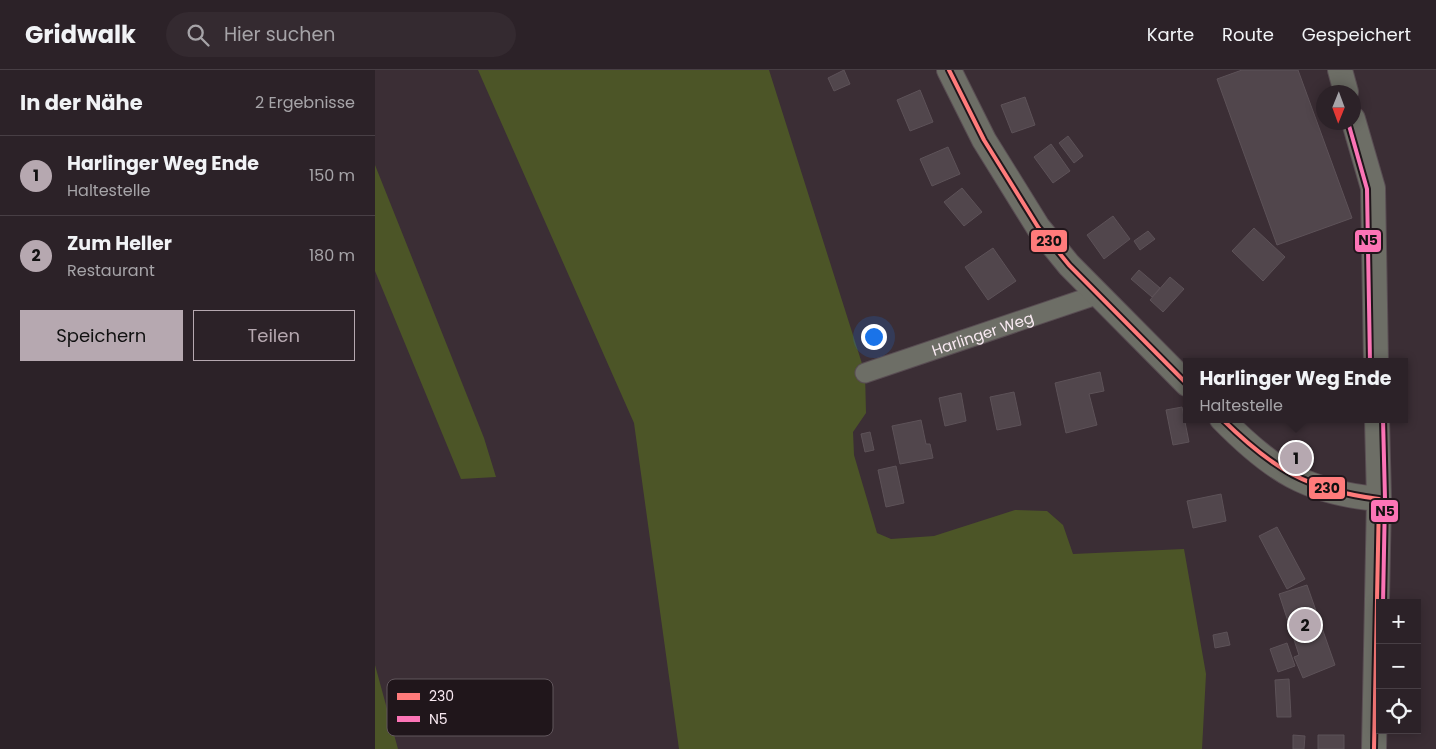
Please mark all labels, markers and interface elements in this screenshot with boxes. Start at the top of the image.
search box [166,12,516,57]
text: Gridwalk [25,18,136,51]
icon: search [184,21,212,49]
text: Hier suchen [224,21,335,48]
text: Karte [1147,22,1194,47]
text: Route [1222,22,1274,47]
text: Gespeichert [1302,22,1411,47]
north arrow [1316,85,1361,130]
text: In der Nähe [20,88,143,117]
text: 2 Ergebnisse [255,91,355,114]
text: Harlinger Weg Ende [67,150,259,177]
text: 1 [33,164,39,187]
text: 150 m [309,164,355,187]
text: Haltestelle [67,179,150,202]
line badge: 230 [1030,229,1068,253]
line badge: N5 [1354,229,1382,253]
text: Zum Heller [67,230,172,257]
text: N5 [1358,230,1378,250]
text: 230 [1036,231,1062,251]
text: 2 [31,244,41,267]
text: 180 m [309,244,355,267]
text: Restaurant [67,259,155,282]
street label: Harlinger Weg [929,306,1036,360]
button: Speichern [20,310,183,361]
button: Teilen [193,310,355,361]
your location [861,324,887,350]
popup [1183,358,1408,423]
text: Harlinger Weg Ende [1199,365,1392,392]
text: Haltestelle [1199,394,1283,417]
pin: 1 [1280,439,1312,477]
line badge: 230 [1308,476,1346,500]
text: 230 [1314,478,1340,498]
line badge: N5 [1370,499,1399,523]
text: N5 [1375,501,1395,521]
map controls [1376,599,1421,734]
button: + [1376,599,1421,644]
pin: 2 [1289,606,1321,644]
button: − [1376,644,1421,689]
legend [387,679,553,736]
text: 230 [429,686,454,706]
button: locate [1376,689,1421,734]
text: N5 [429,709,448,729]

